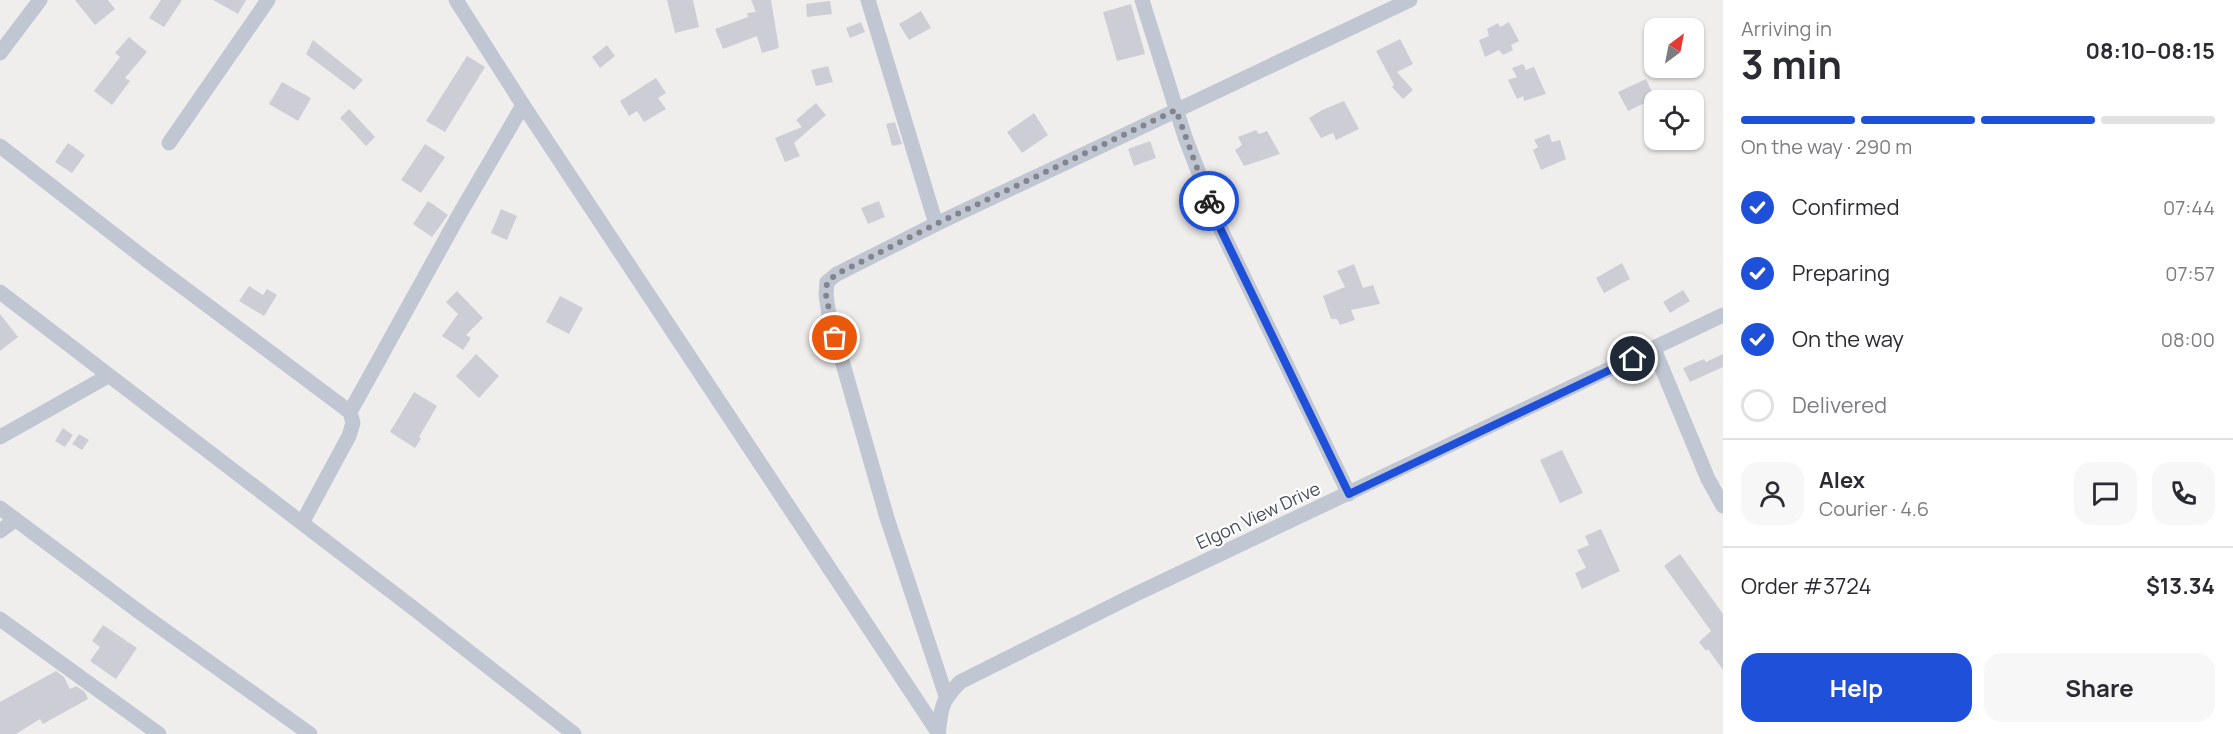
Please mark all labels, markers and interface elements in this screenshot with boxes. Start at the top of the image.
text: Arriving in [1741,15,1832,42]
north arrow [1644,18,1704,78]
map controls [1644,18,1704,150]
text: 08:10–08:15 [2086,36,2215,66]
text: 3 min [1741,37,1842,91]
button: locate [1644,90,1704,150]
text: On the way · 290 m [1741,133,1912,160]
courier [1179,171,1239,231]
icon: bike [1193,185,1226,218]
icon: check [1741,191,1774,224]
text: Confirmed [1792,192,1900,222]
text: 07:44 [2163,194,2215,221]
icon: check [1741,257,1774,290]
text: Preparing [1792,258,1890,288]
text: 07:57 [2165,260,2215,287]
pin [809,312,860,363]
icon: bag [818,321,851,354]
icon: check [1741,323,1774,356]
text: On the way [1792,324,1904,354]
text: 08:00 [2161,326,2215,353]
pin [1607,333,1658,384]
icon: home [1616,342,1649,375]
text: Delivered [1792,390,1887,420]
button: person [1741,462,1804,525]
button: chat [2074,462,2137,525]
button: phone [2152,462,2215,525]
text: Alex [1819,465,1865,495]
street label: Elgon View Drive [1192,476,1324,554]
text: Courier · 4.6 [1819,495,1929,522]
text: Order #3724 [1741,571,1871,601]
text: $13.34 [2146,571,2215,601]
button: Help [1741,653,1972,722]
button: Share [1984,653,2215,722]

